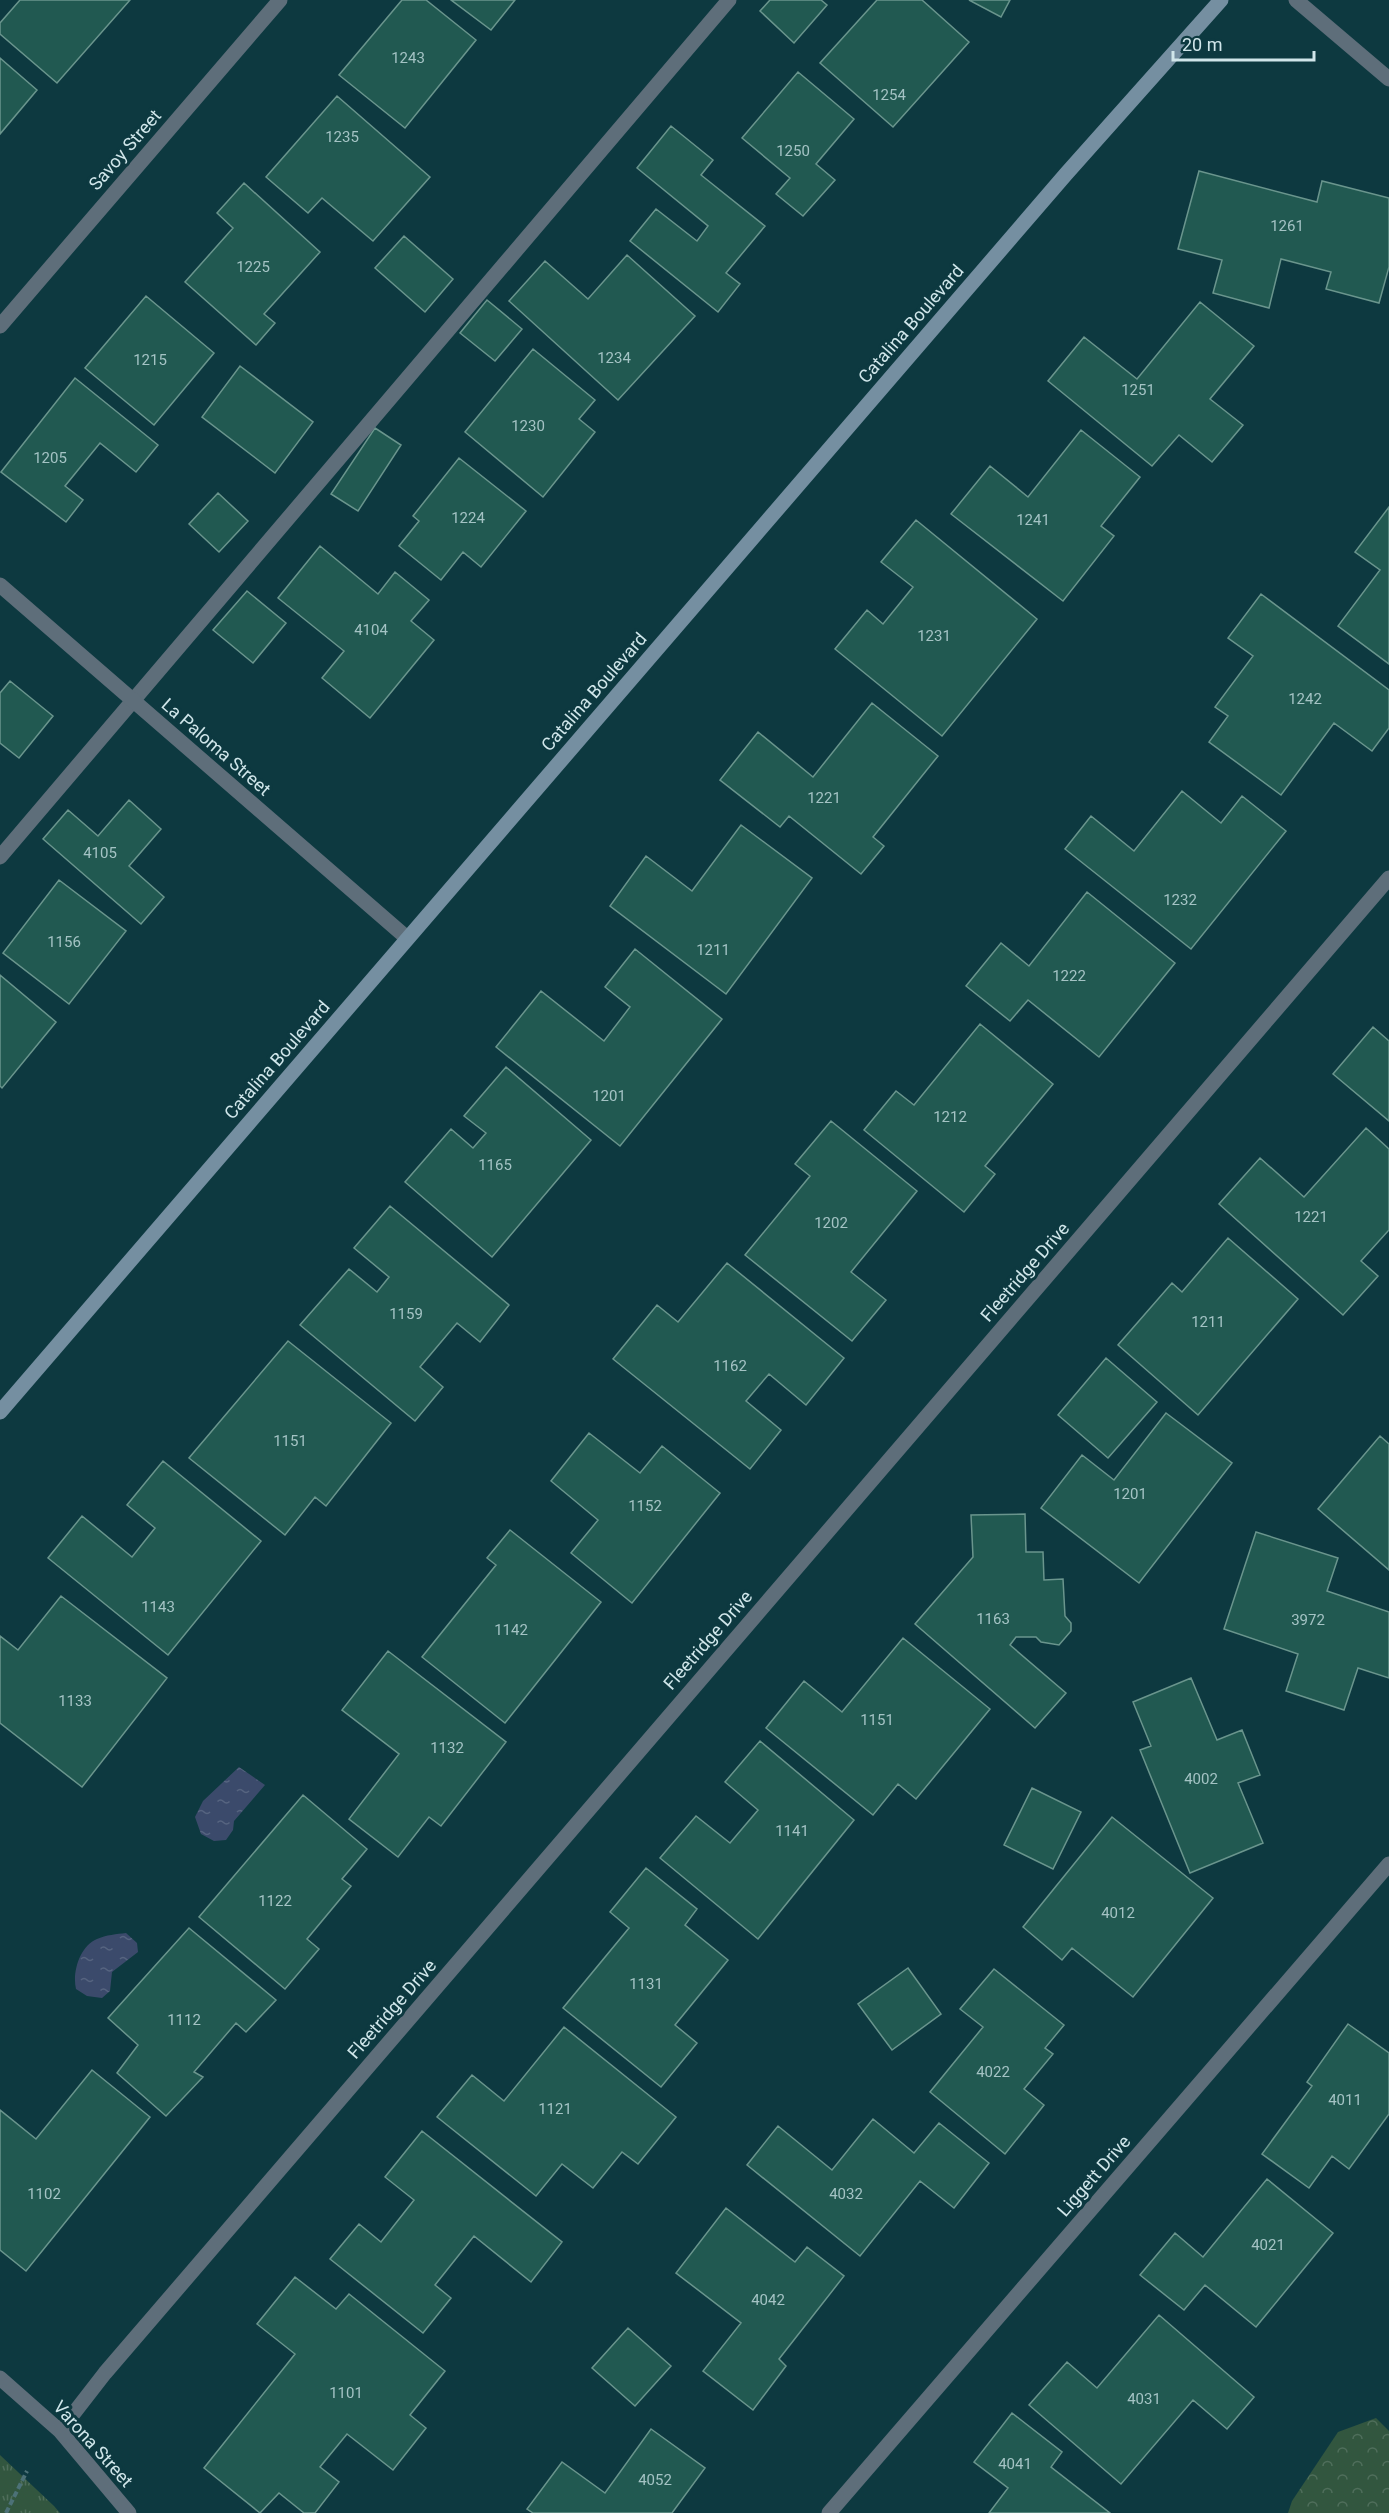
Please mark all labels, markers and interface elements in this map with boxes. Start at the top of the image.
scale bar [1173,24,1314,62]
text: 20 m [1182,34,1222,55]
house number: 1243 [391,49,425,67]
house number: 1254 [872,86,906,104]
street label: Savoy Street [84,105,165,194]
house number: 1235 [325,128,359,146]
house number: 1250 [776,142,810,160]
house number: 1261 [1270,217,1304,235]
house number: 1225 [236,258,270,276]
street label: Catalina Boulevard [854,260,968,387]
house number: 1234 [597,349,631,367]
house number: 1215 [133,351,167,369]
house number: 1251 [1121,381,1155,399]
house number: 1230 [511,417,545,435]
house number: 1205 [33,449,67,467]
house number: 1224 [451,509,485,527]
house number: 1241 [1016,511,1050,529]
house number: 4104 [354,621,388,639]
house number: 1231 [917,627,951,645]
street label: Catalina Boulevard [537,628,651,755]
house number: 1242 [1288,690,1322,708]
street label: La Paloma Street [158,694,275,800]
house number: 1221 [807,789,841,807]
house number: 4105 [83,844,117,862]
house number: 1232 [1163,891,1197,909]
house number: 1156 [47,933,81,951]
house number: 1211 [696,941,730,959]
house number: 1222 [1052,967,1086,985]
street label: Catalina Boulevard [220,996,334,1123]
house number: 1201 [592,1087,626,1105]
house number: 1212 [933,1108,967,1126]
house number: 1165 [478,1156,512,1174]
house number: 1221 [1294,1208,1328,1226]
house number: 1202 [814,1214,848,1232]
street label: Fleetridge Drive [976,1218,1073,1326]
house number: 1159 [389,1305,423,1323]
house number: 1211 [1191,1313,1225,1331]
house number: 1162 [713,1357,747,1375]
house number: 1151 [273,1432,307,1450]
house number: 1201 [1113,1485,1147,1503]
house number: 1152 [628,1497,662,1515]
street label: Fleetridge Drive [659,1586,756,1694]
house number: 1143 [141,1598,175,1616]
house number: 1163 [976,1610,1010,1628]
house number: 3972 [1291,1611,1325,1629]
house number: 1142 [494,1621,528,1639]
house number: 1133 [58,1692,92,1710]
house number: 1151 [860,1711,894,1729]
house number: 1132 [430,1739,464,1757]
house number: 4002 [1184,1770,1218,1788]
house number: 1141 [775,1822,809,1840]
house number: 1122 [258,1892,292,1910]
house number: 4012 [1101,1904,1135,1922]
street label: Fleetridge Drive [343,1955,440,2063]
house number: 1131 [629,1975,663,1993]
house number: 1112 [167,2011,201,2029]
house number: 4022 [976,2063,1010,2081]
house number: 4011 [1328,2091,1362,2109]
house number: 1121 [538,2100,572,2118]
street label: Liggett Drive [1053,2131,1135,2220]
house number: 1102 [27,2185,61,2203]
house number: 4032 [829,2185,863,2203]
house number: 4021 [1251,2236,1285,2254]
house number: 4042 [751,2291,785,2309]
house number: 1101 [329,2384,363,2402]
house number: 4031 [1127,2390,1161,2408]
street label: Varona Street [49,2396,138,2491]
house number: 4041 [998,2455,1032,2473]
house number: 4052 [638,2471,672,2489]

